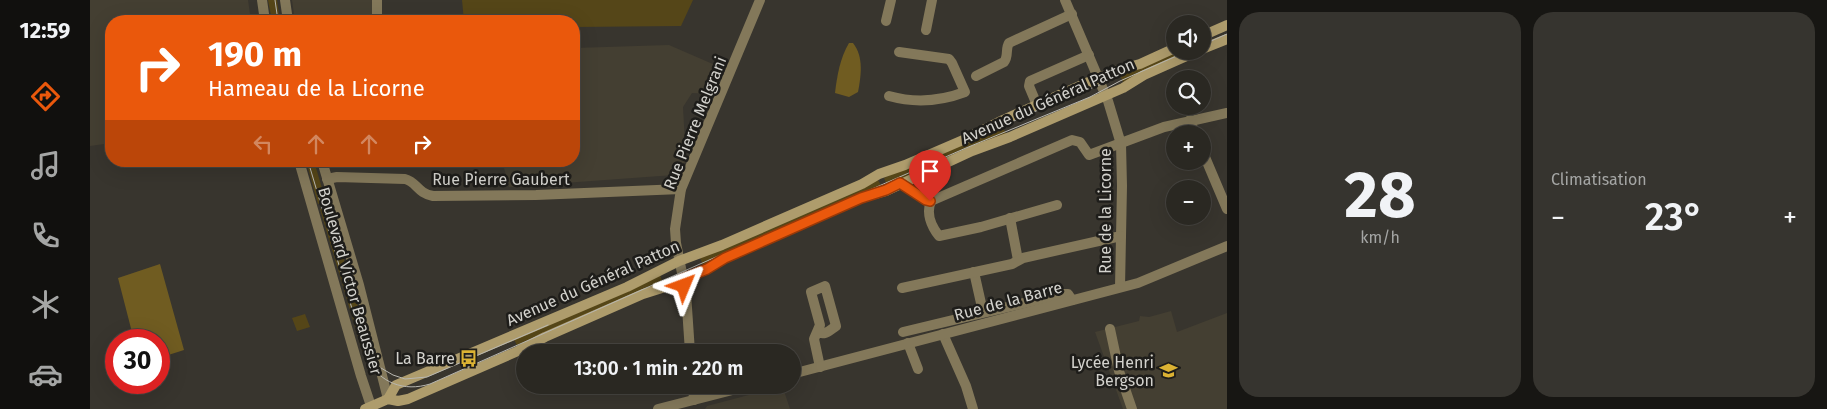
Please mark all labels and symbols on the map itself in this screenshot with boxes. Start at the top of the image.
street label: Rue Pierre Melgrani [660,54,730,192]
street label: Avenue du Général Patton [958,54,1138,148]
street label: Rue de la Licorne [1096,148,1115,274]
pin [909,150,951,201]
street label: Rue Pierre Gaubert [432,170,570,189]
street label: Boulevard Victor Beaussier [314,185,386,378]
street label: Avenue du Général Patton [503,236,683,330]
position arrow [657,259,709,311]
street label: Rue de la Barre [952,277,1064,325]
speed limit sign: 30 [105,329,170,394]
bus stop icon: La Barre [459,348,479,368]
place label: La Barre [395,349,455,368]
place label: Lycée Henri Bergson [1071,353,1154,390]
school or university icon: Lycée Henri Bergson [1158,361,1178,381]

